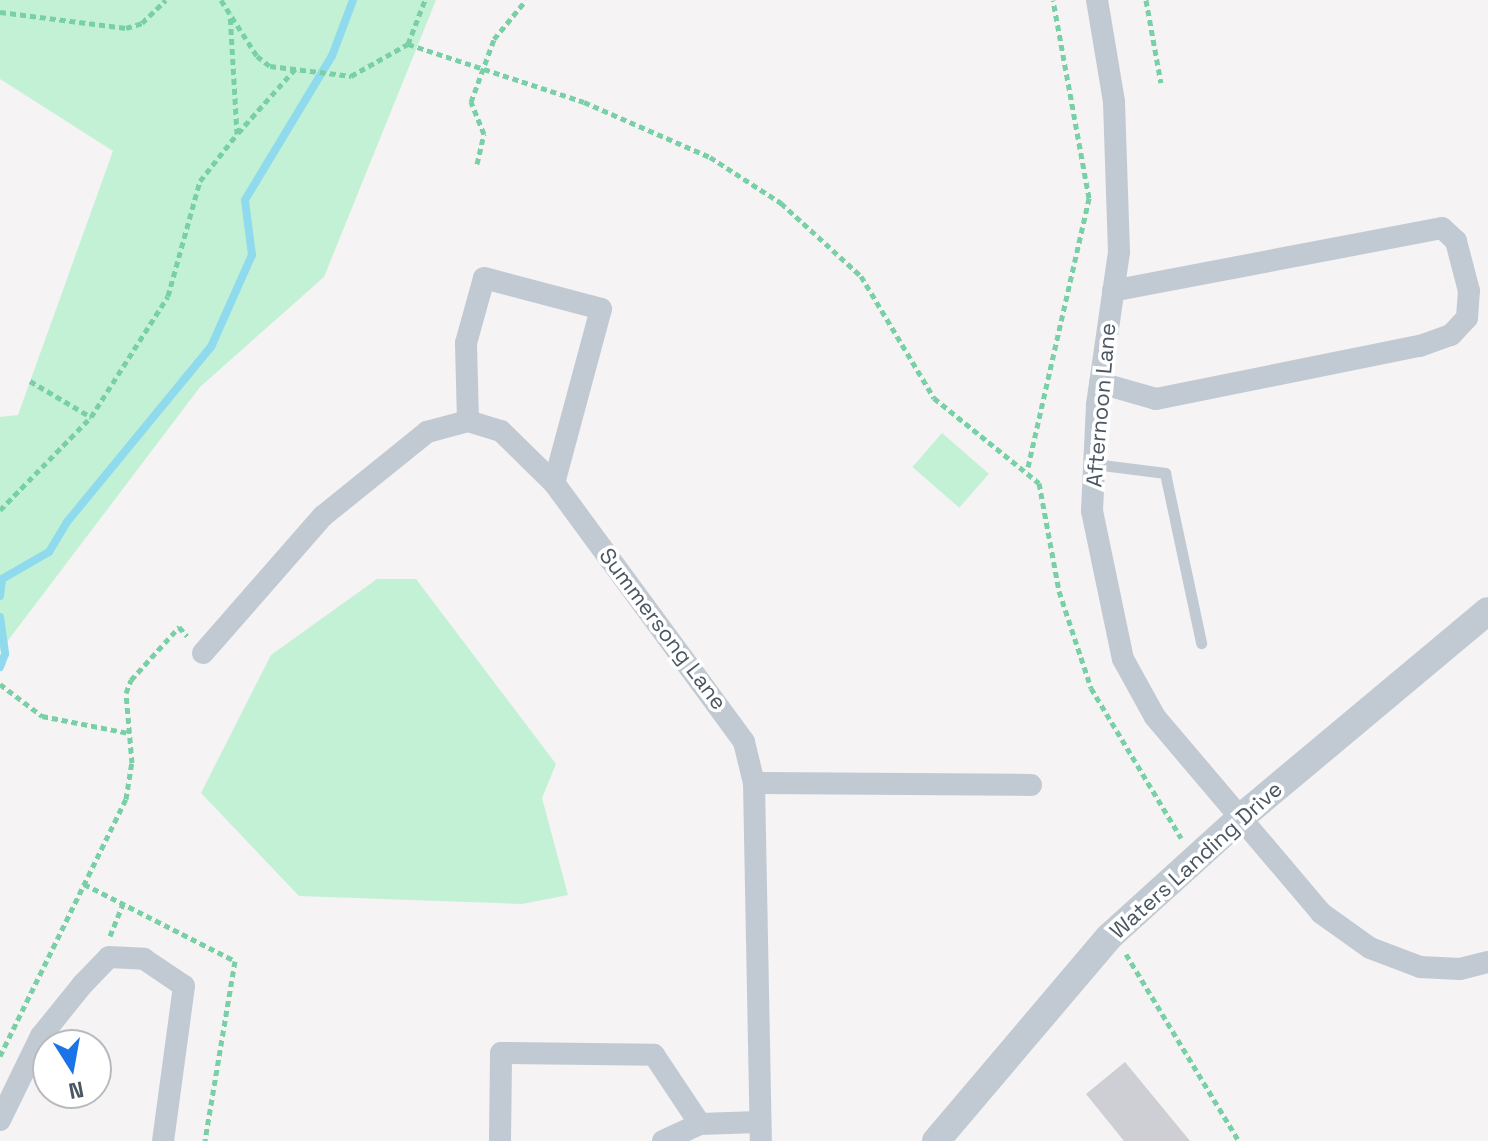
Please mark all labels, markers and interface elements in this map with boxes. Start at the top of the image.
street label: Afternoon Lane [1081,322,1121,488]
street label: Summersong Lane [594,543,732,715]
street label: Waters Landing Drive [1104,776,1288,944]
north arrow [32,1029,112,1109]
text: N [66,1075,86,1106]

